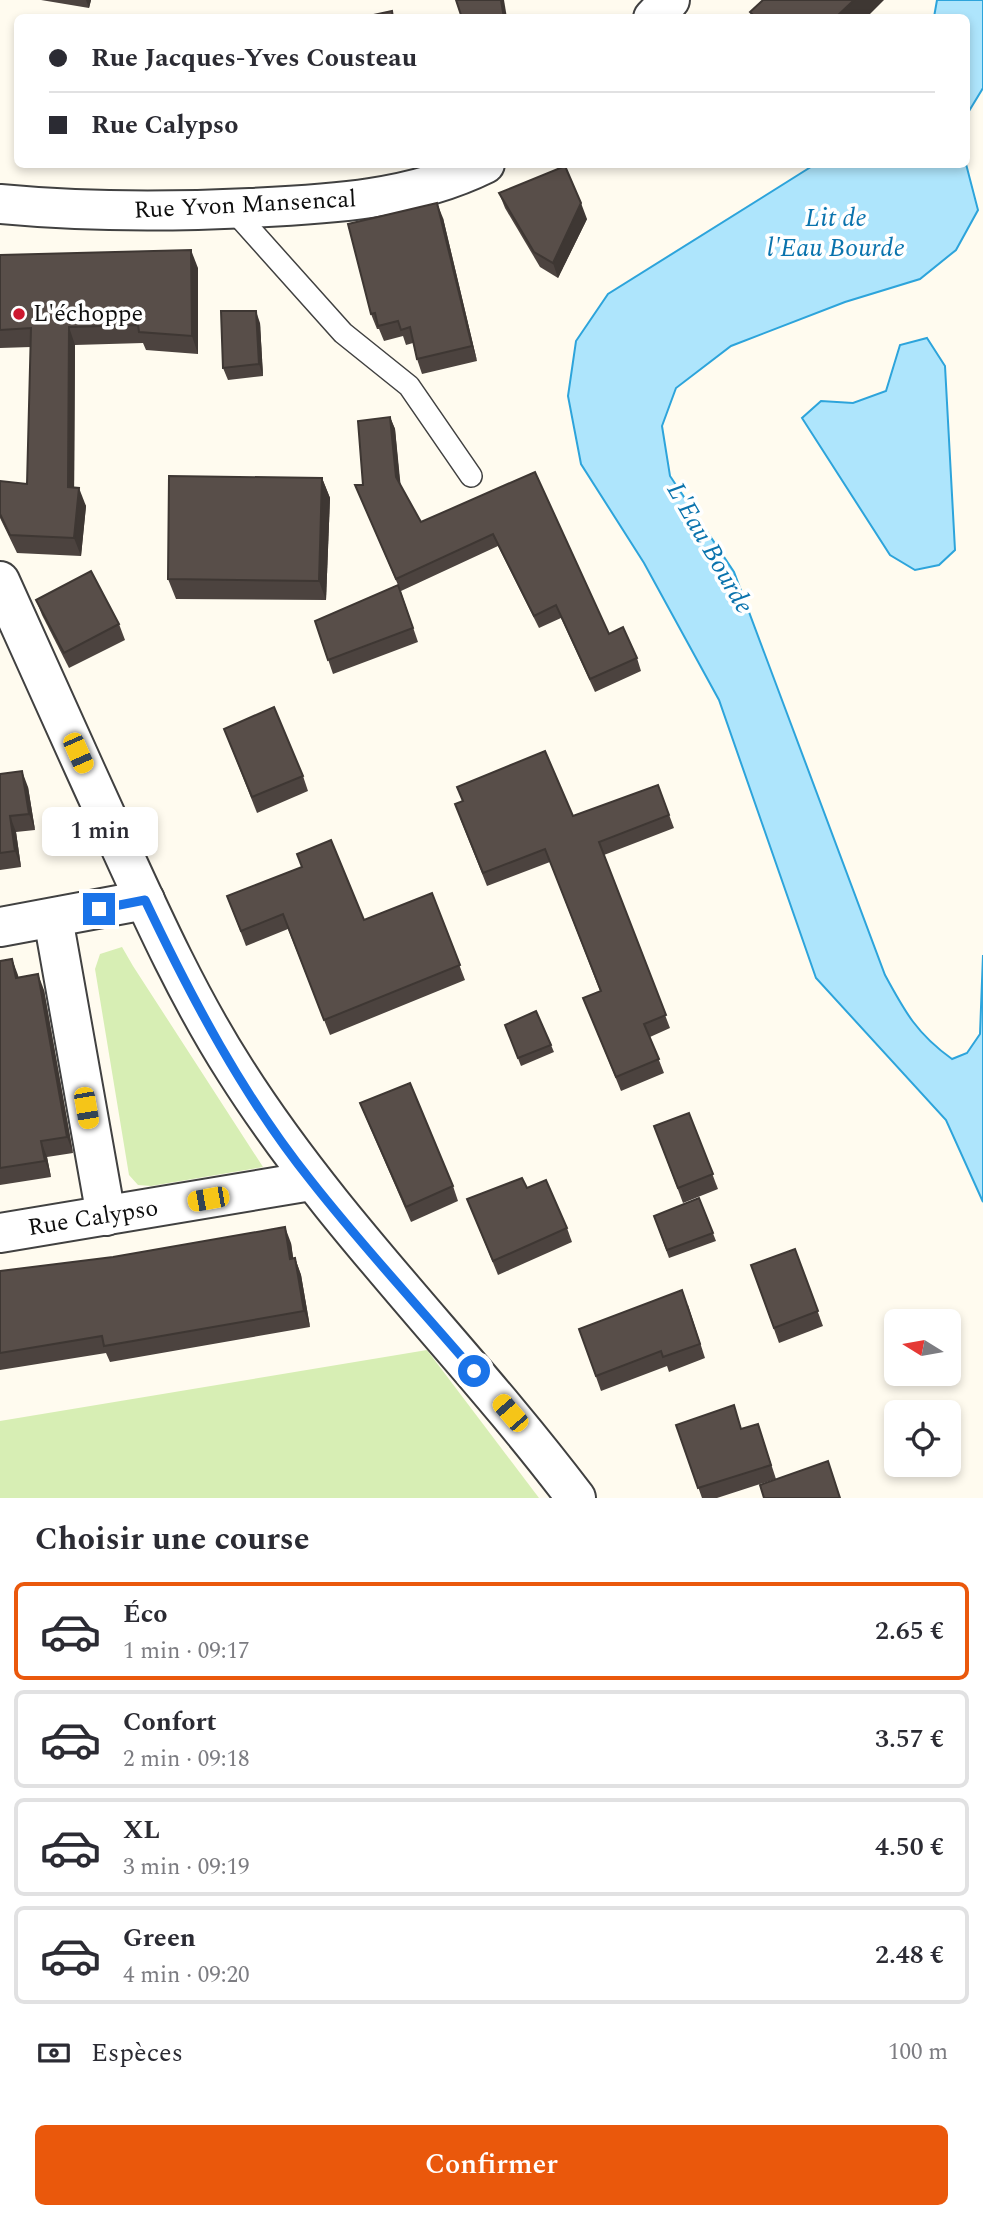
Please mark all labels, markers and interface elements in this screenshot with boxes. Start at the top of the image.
text: Rue Jacques-Yves Cousteau [91,38,417,78]
text: Rue Calypso [91,105,238,145]
street label: Rue Yvon Mansencal [133,181,357,229]
water label: Lit de l'Eau Bourde [767,198,905,268]
place label: L'échoppe [33,296,143,332]
marker: L'échoppe [11,306,27,322]
water label: L'Eau Bourde [656,474,764,622]
car [60,730,97,776]
callout: 1 min [41,808,157,856]
text: 1 min [70,814,130,849]
route end [83,893,115,925]
car [73,1085,100,1131]
car [186,1185,231,1213]
street label: Rue Calypso [25,1190,161,1246]
north arrow [884,1309,961,1386]
map controls [884,1309,961,1477]
route start [458,1355,490,1387]
car [489,1390,532,1436]
button: locate [884,1400,961,1477]
text: Choisir une course [35,1515,310,1564]
text: Éco [123,1594,167,1634]
icon: car [39,1600,102,1663]
text: 2.65 € [875,1611,944,1651]
text: 1 min · 09:17 [123,1634,250,1669]
text: Confort [123,1702,217,1742]
icon: car [39,1708,102,1771]
text: 3.57 € [875,1719,944,1759]
text: 2 min · 09:18 [123,1742,250,1777]
text: XL [123,1810,160,1850]
icon: car [39,1816,102,1879]
text: 4.50 € [875,1827,944,1867]
text: 3 min · 09:19 [123,1850,250,1885]
text: Green [123,1918,196,1958]
icon: car [39,1924,102,1987]
text: 2.48 € [875,1935,944,1975]
text: 4 min · 09:20 [123,1958,250,1993]
text: Espèces [91,2033,183,2073]
icon: cash [35,2034,73,2072]
text: 100 m [888,2035,948,2070]
button: Confirmer [35,2125,948,2205]

